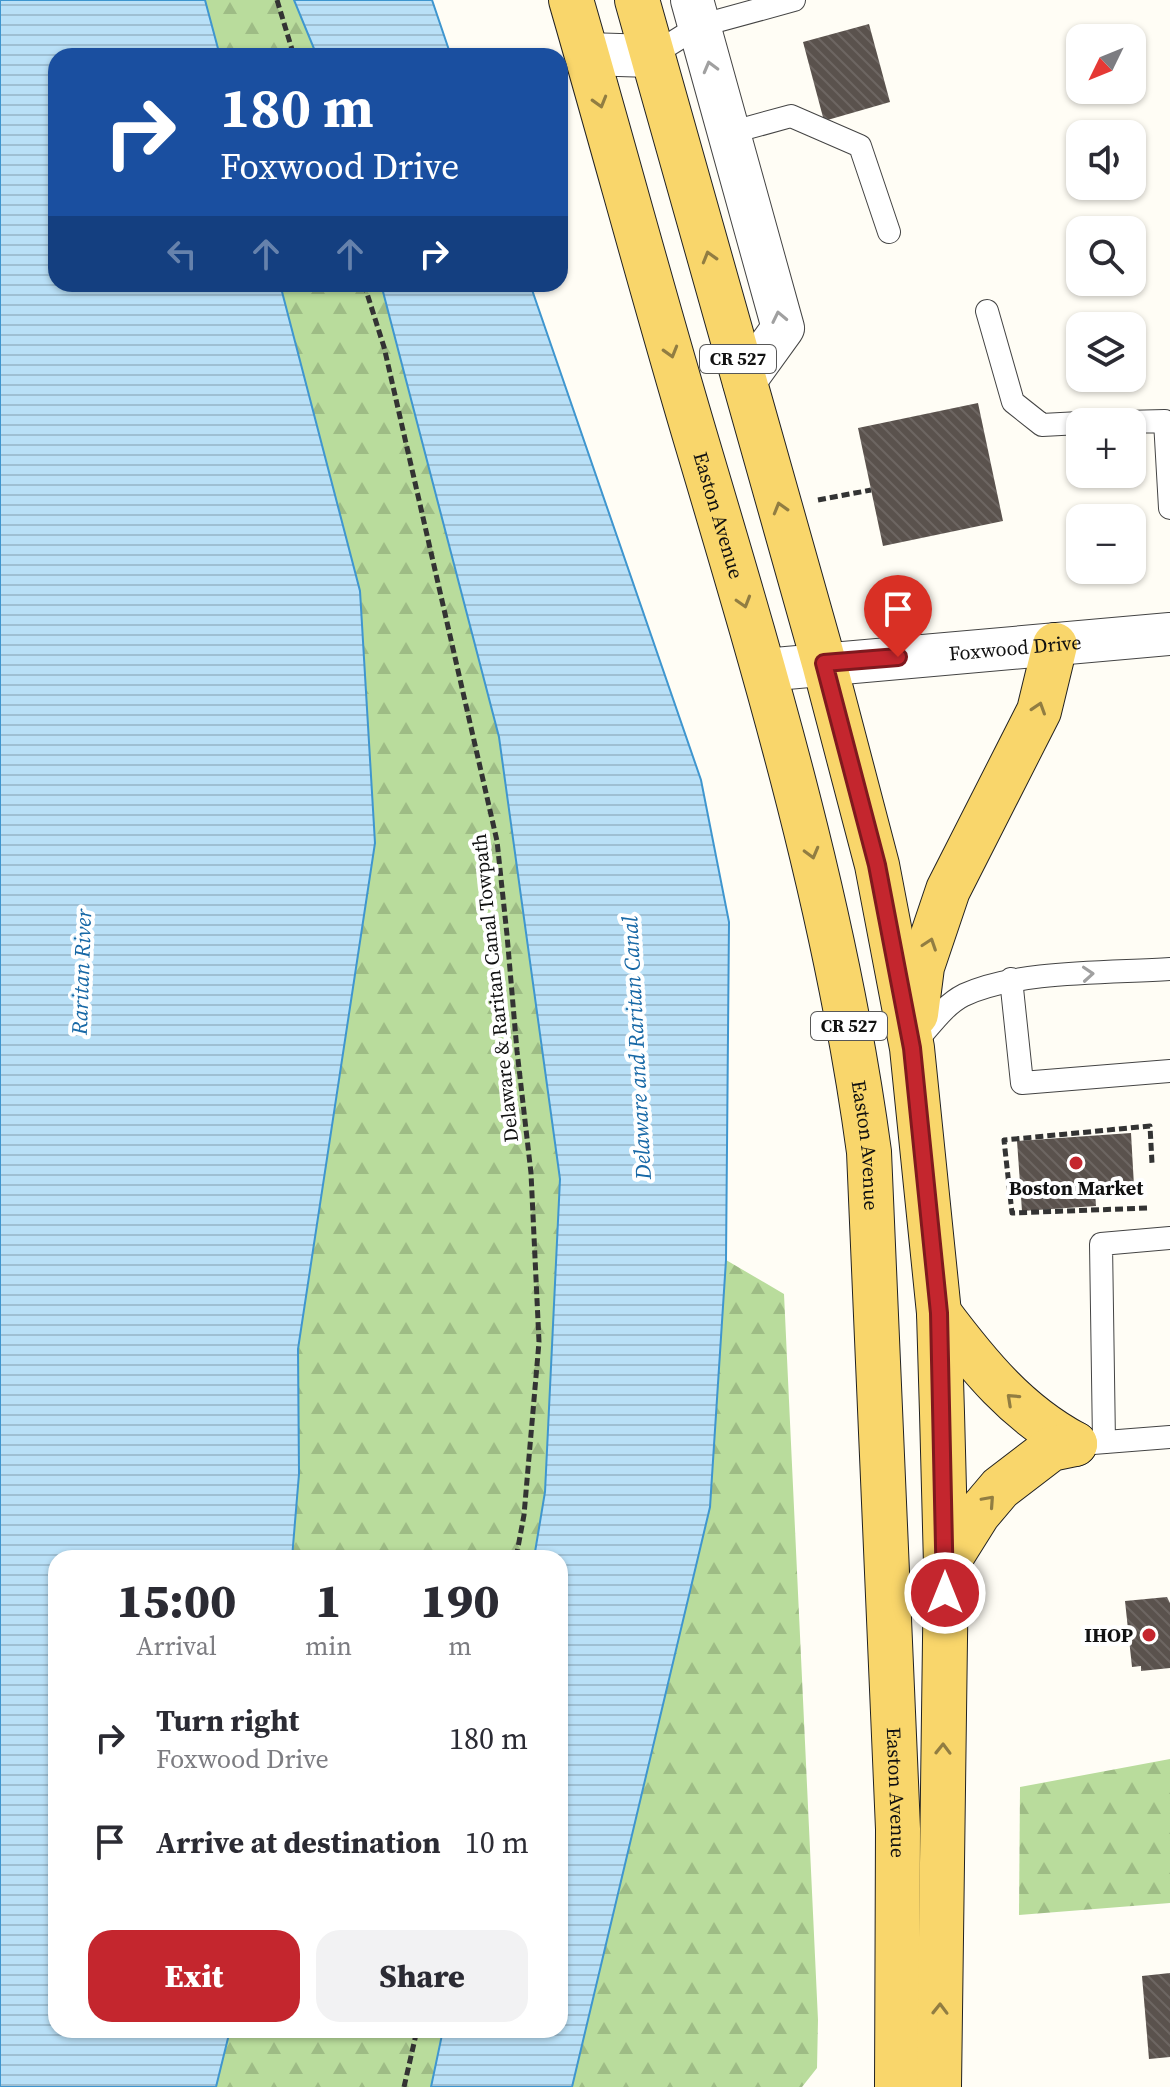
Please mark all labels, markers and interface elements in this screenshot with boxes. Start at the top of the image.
north arrow [1066,24,1146,104]
map controls [1066,24,1146,584]
one-way arrow [703,60,720,74]
text: 180 m [220,69,374,146]
icon: right [88,80,192,184]
one-way arrow [591,95,608,108]
button: sound [1066,120,1146,200]
text: Foxwood Drive [220,142,459,191]
button: search [1066,216,1146,296]
icon: left [160,232,204,276]
icon: ahead [244,232,288,276]
icon: ahead [328,232,372,276]
icon: right [412,232,456,276]
one-way arrow [702,251,718,265]
one-way arrow [771,311,788,324]
button: layers [1066,312,1146,392]
one-way arrow [662,345,678,359]
road number: CR 527 [700,345,776,373]
button: + [1066,408,1146,488]
street label: Easton Avenue [686,449,750,582]
one-way arrow [773,501,789,515]
button: − [1066,504,1146,584]
pin [864,575,932,657]
icon: arrive [876,587,920,631]
one-way arrow [735,594,751,608]
street label: Foxwood Drive [948,628,1082,668]
one-way arrow [1029,702,1045,716]
street label: Delaware & Raritan Canal Towpath [465,832,525,1144]
one-way arrow [803,845,820,859]
water label: Raritan River [64,907,98,1037]
water label: Delaware and Raritan Canal [614,915,658,1181]
one-way arrow [921,937,937,951]
one-way arrow [1082,966,1095,983]
road number: CR 527 [811,1012,887,1040]
street label: Easton Avenue [844,1078,885,1211]
marker: Boston Market [1067,1154,1085,1172]
place label: Boston Market [1009,1174,1144,1202]
one-way arrow [1007,1394,1022,1408]
one-way arrow [979,1495,994,1510]
position arrow [903,1551,987,1635]
text: 15:00 [116,1567,237,1633]
text: 1 [315,1567,342,1633]
text: 190 [420,1567,500,1633]
place label: IHOP [1084,1621,1133,1649]
marker: IHOP [1140,1626,1158,1644]
text: Arrival [136,1628,217,1664]
text: min [305,1628,352,1664]
text: m [448,1628,472,1664]
text: Turn right [156,1700,299,1741]
icon: right [88,1716,132,1760]
text: 180 m [449,1718,528,1759]
street label: Easton Avenue [880,1727,912,1858]
text: Foxwood Drive [156,1741,329,1777]
one-way arrow [935,1742,952,1755]
icon: arrive [88,1820,132,1864]
text: Arrive at destination [156,1822,441,1863]
text: 10 m [465,1822,529,1863]
button: Exit [88,1930,300,2022]
button: Share [316,1930,528,2022]
one-way arrow [931,2002,949,2015]

